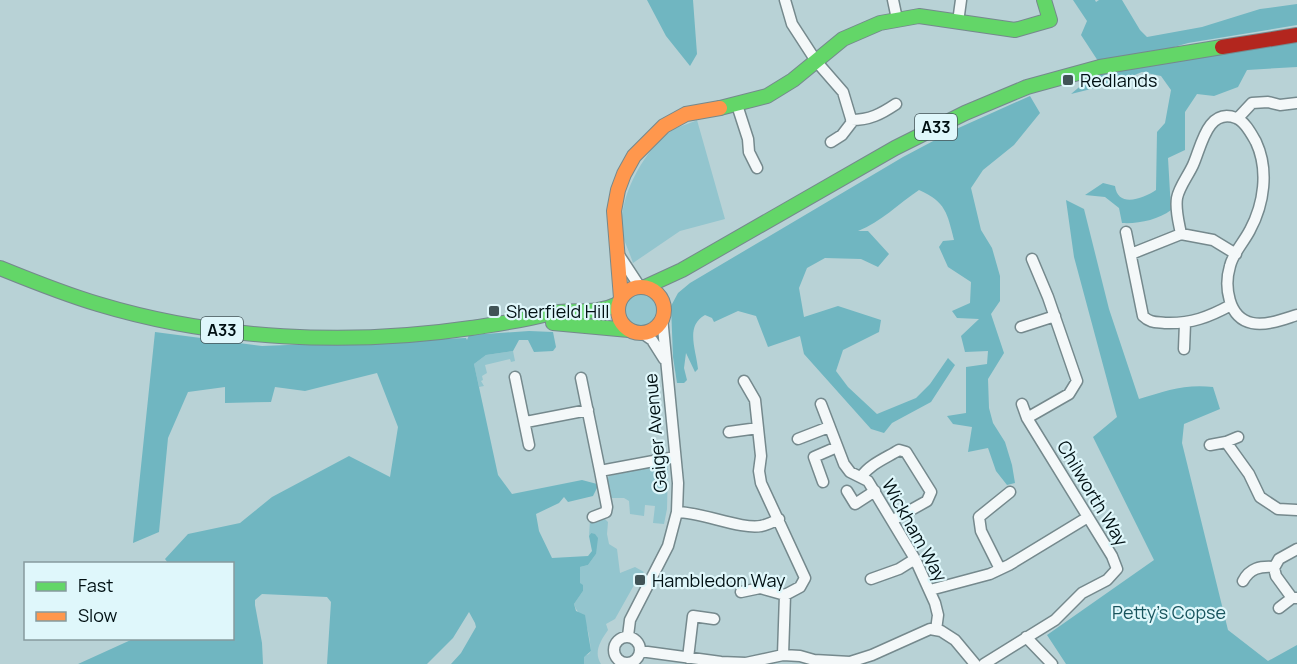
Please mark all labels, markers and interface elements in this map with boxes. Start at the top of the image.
place label: Redlands [1080,68,1158,92]
marker: Redlands [1061,73,1075,87]
road number: A33 [915,114,957,140]
place label: Sherfield Hill [506,299,610,323]
marker: Sherfield Hill [487,304,501,318]
road number: A33 [201,317,243,343]
street label: Gaiger Avenue [638,372,672,494]
street label: Chilworth Way [1052,436,1134,551]
street label: Wickham Way [877,474,953,586]
legend [24,562,234,640]
place label: Hambledon Way [652,568,786,592]
text: Fast [78,573,113,597]
marker: Hambledon Way [633,573,647,587]
park label: Petty's Copse [1112,600,1226,624]
text: Slow [78,603,118,627]

